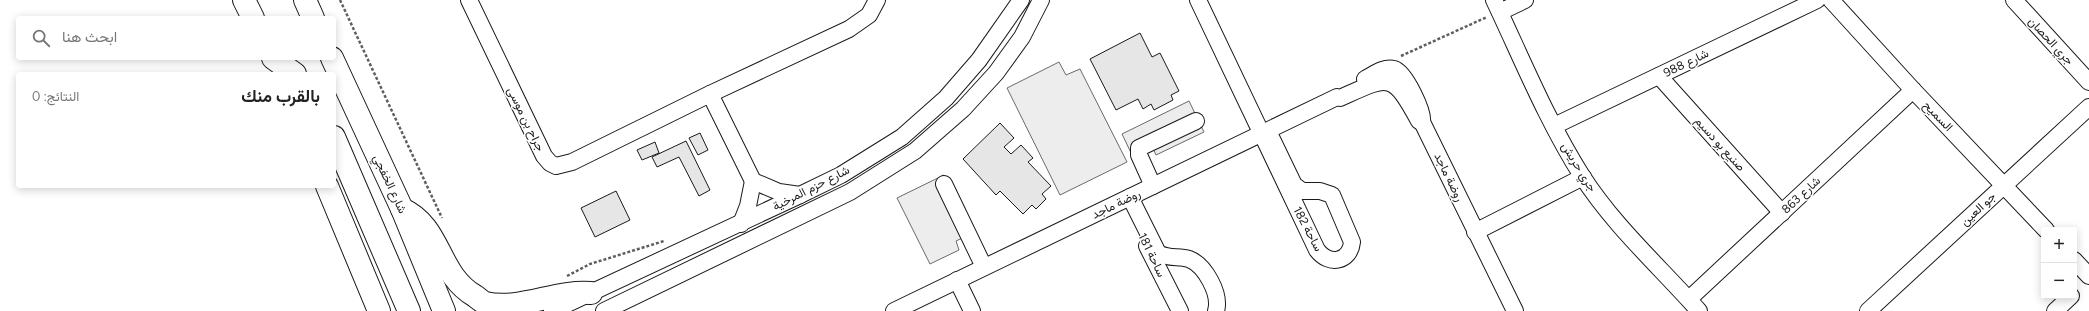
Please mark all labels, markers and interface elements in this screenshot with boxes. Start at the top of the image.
street label: جري الحصان [2023,14,2077,70]
search box [16,16,336,60]
icon: search [30,27,52,49]
text: ابحث هنا [62,28,117,46]
street label: شارع 988 [1661,46,1712,82]
street label: جراح بن موسى [503,85,548,154]
text: بالقرب منك [241,86,320,106]
text: النتائج: 0 [32,89,79,104]
street label: السميح [1919,98,1956,135]
street label: صنيع بو دسيم [1690,114,1748,175]
street label: جري حريش [1556,140,1600,196]
street label: روضة ماجد [1430,150,1467,204]
street label: شارع الخفجي [368,152,410,217]
street label: شارع حزم المرخية [770,163,853,215]
street label: شارع 863 [1779,174,1825,218]
street label: روضة ماجد [1089,186,1143,223]
street label: جو العين [1958,189,1999,229]
street label: ساحة 182 [1290,204,1326,254]
map controls [2041,227,2077,299]
button: + [2041,227,2077,263]
street label: ساحة 181 [1135,231,1169,279]
button: − [2041,263,2077,299]

